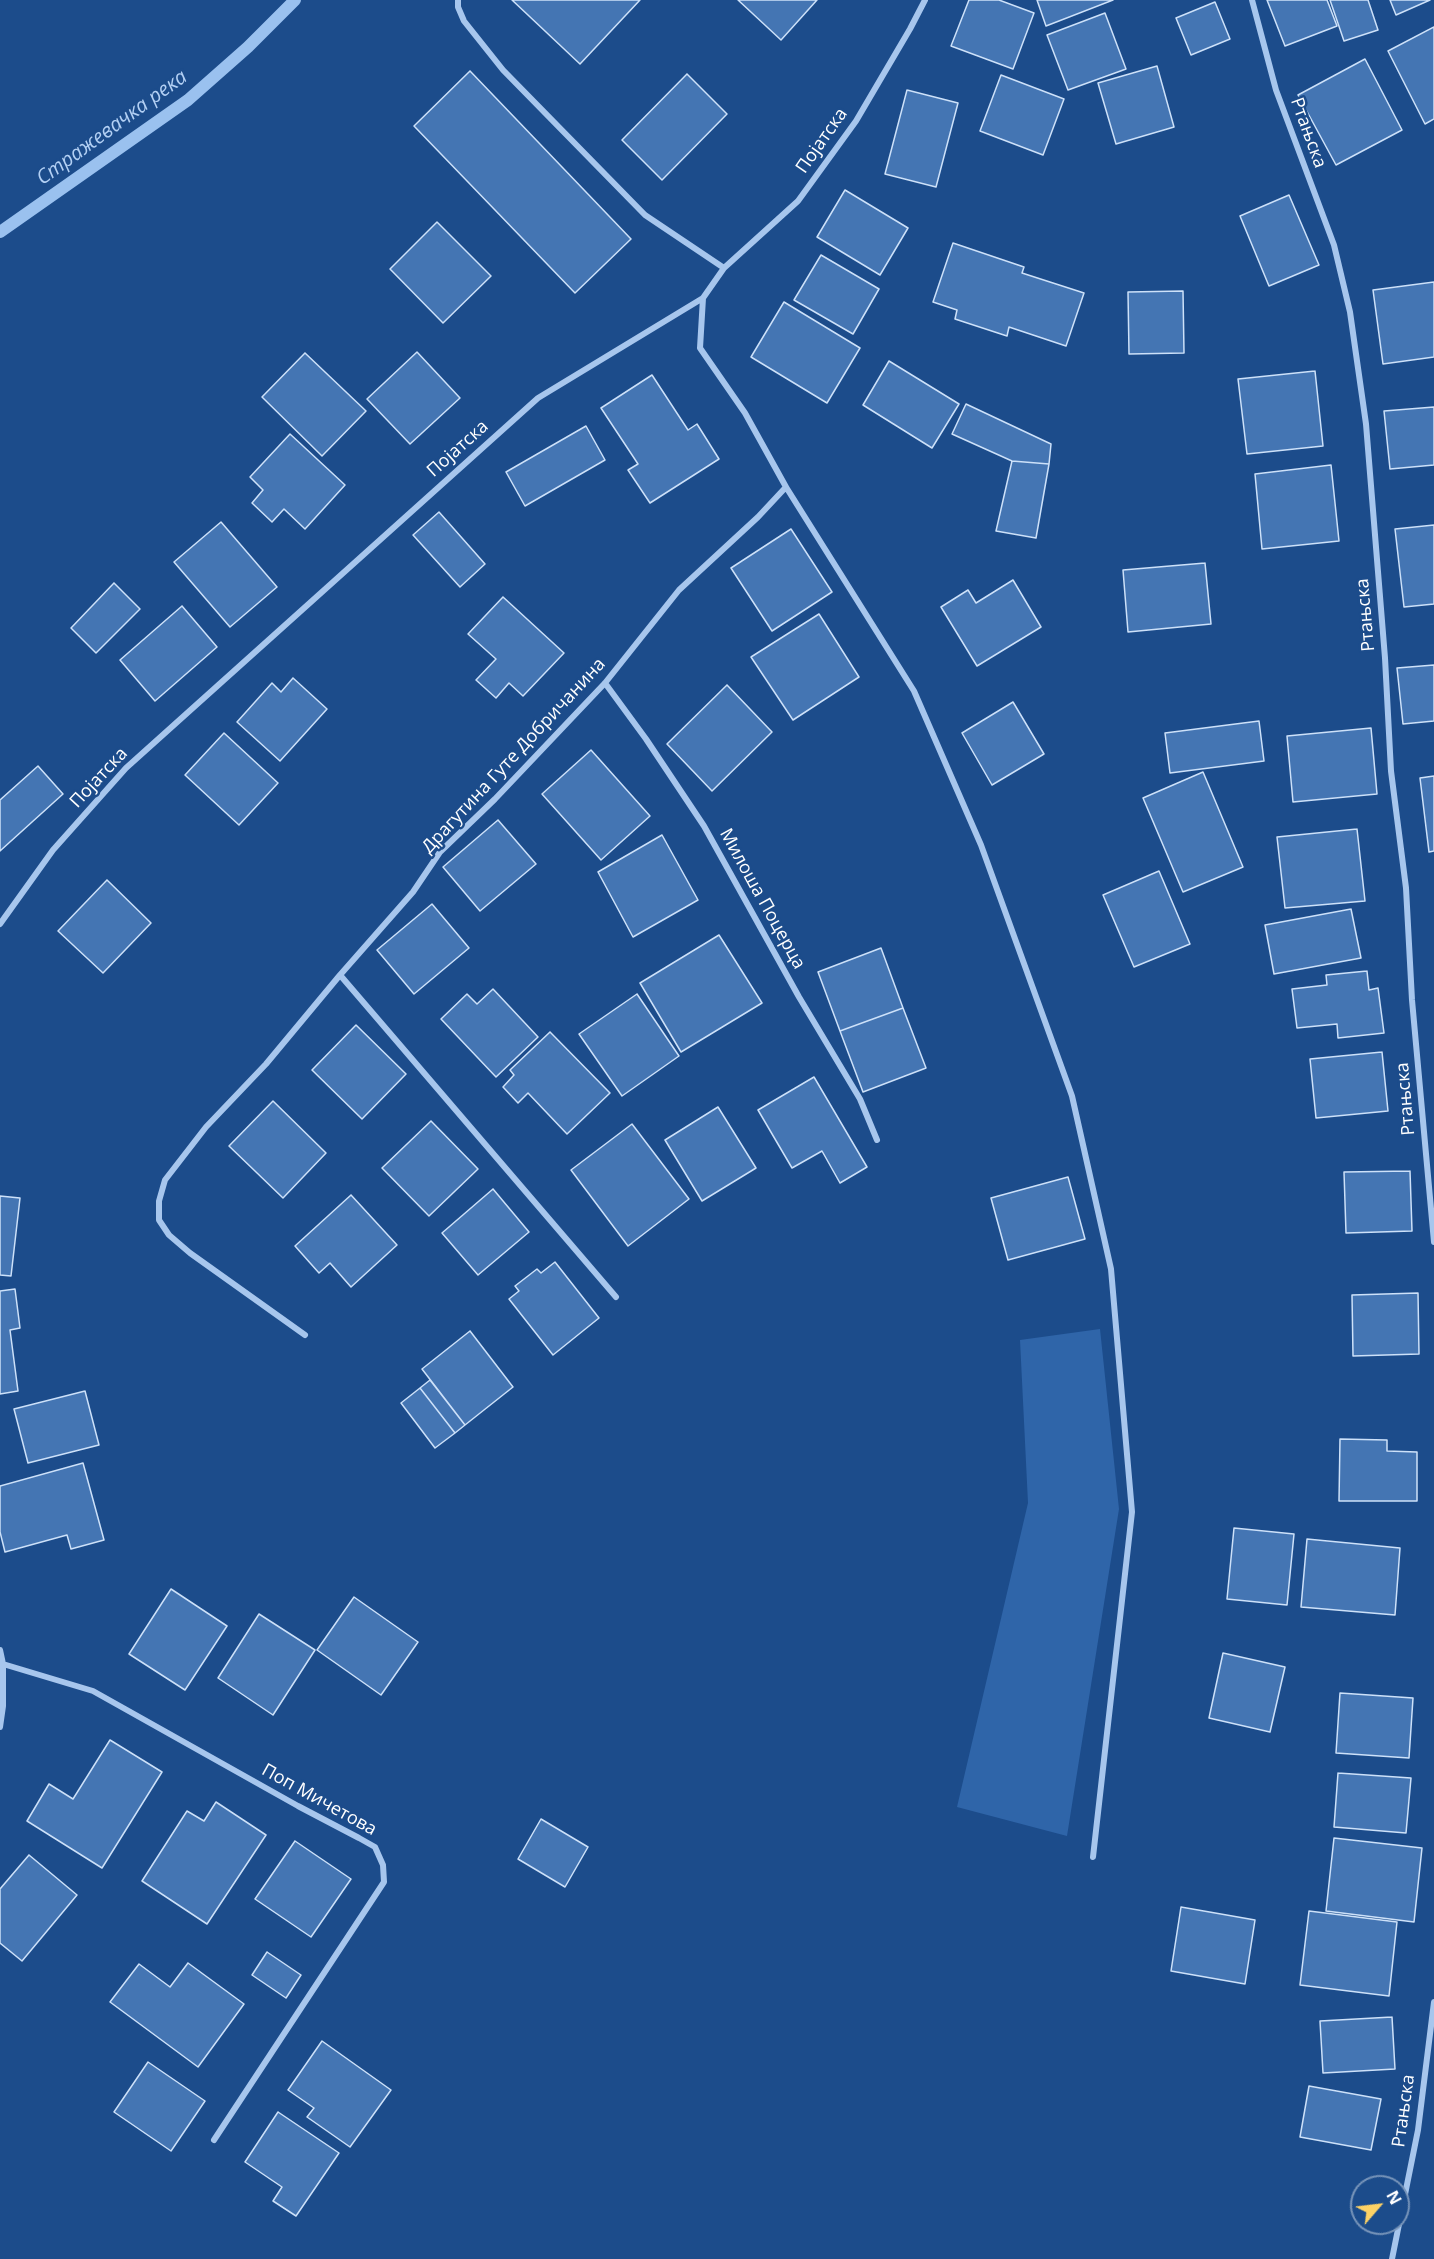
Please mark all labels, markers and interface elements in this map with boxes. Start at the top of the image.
water label: Стражевачка река [32,65,192,191]
street label: Ртањска [1285,95,1331,171]
street label: Појатска [792,104,852,178]
street label: Појатска [423,416,493,482]
street label: Ртањска [1352,578,1380,652]
street label: Драгутина Гуте Добричанина [418,654,610,858]
street label: Појатска [66,743,132,813]
street label: Милоша Поцерца [714,825,810,973]
street label: Ртањска [1392,1062,1420,1136]
street label: Поп Мичетова [258,1760,380,1840]
street label: Ртањска [1388,2073,1420,2149]
north arrow [1350,2175,1410,2235]
text: N [1381,2187,1407,2208]

